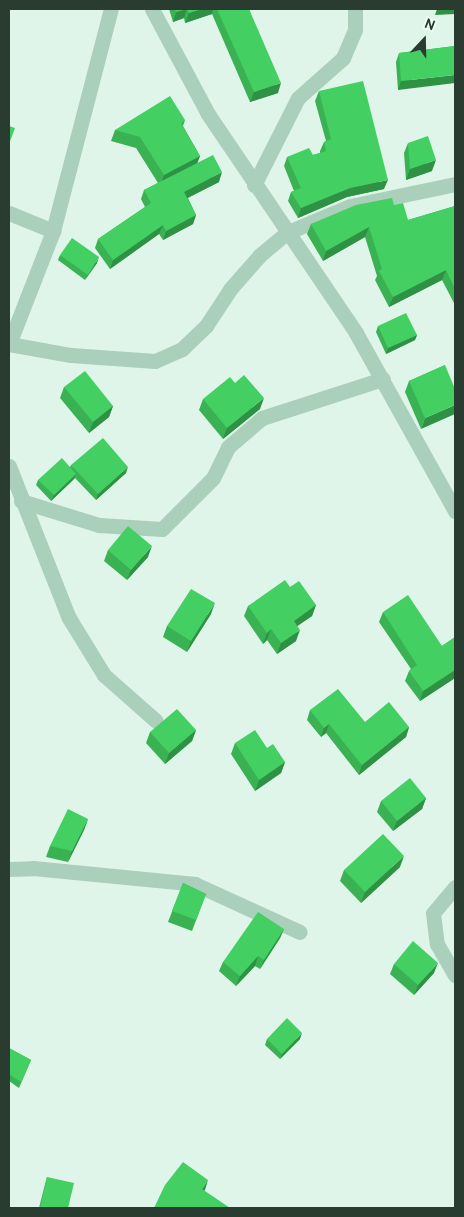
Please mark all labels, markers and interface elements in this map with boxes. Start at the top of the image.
north arrow [399,15,449,65]
text: N [422,16,437,35]

